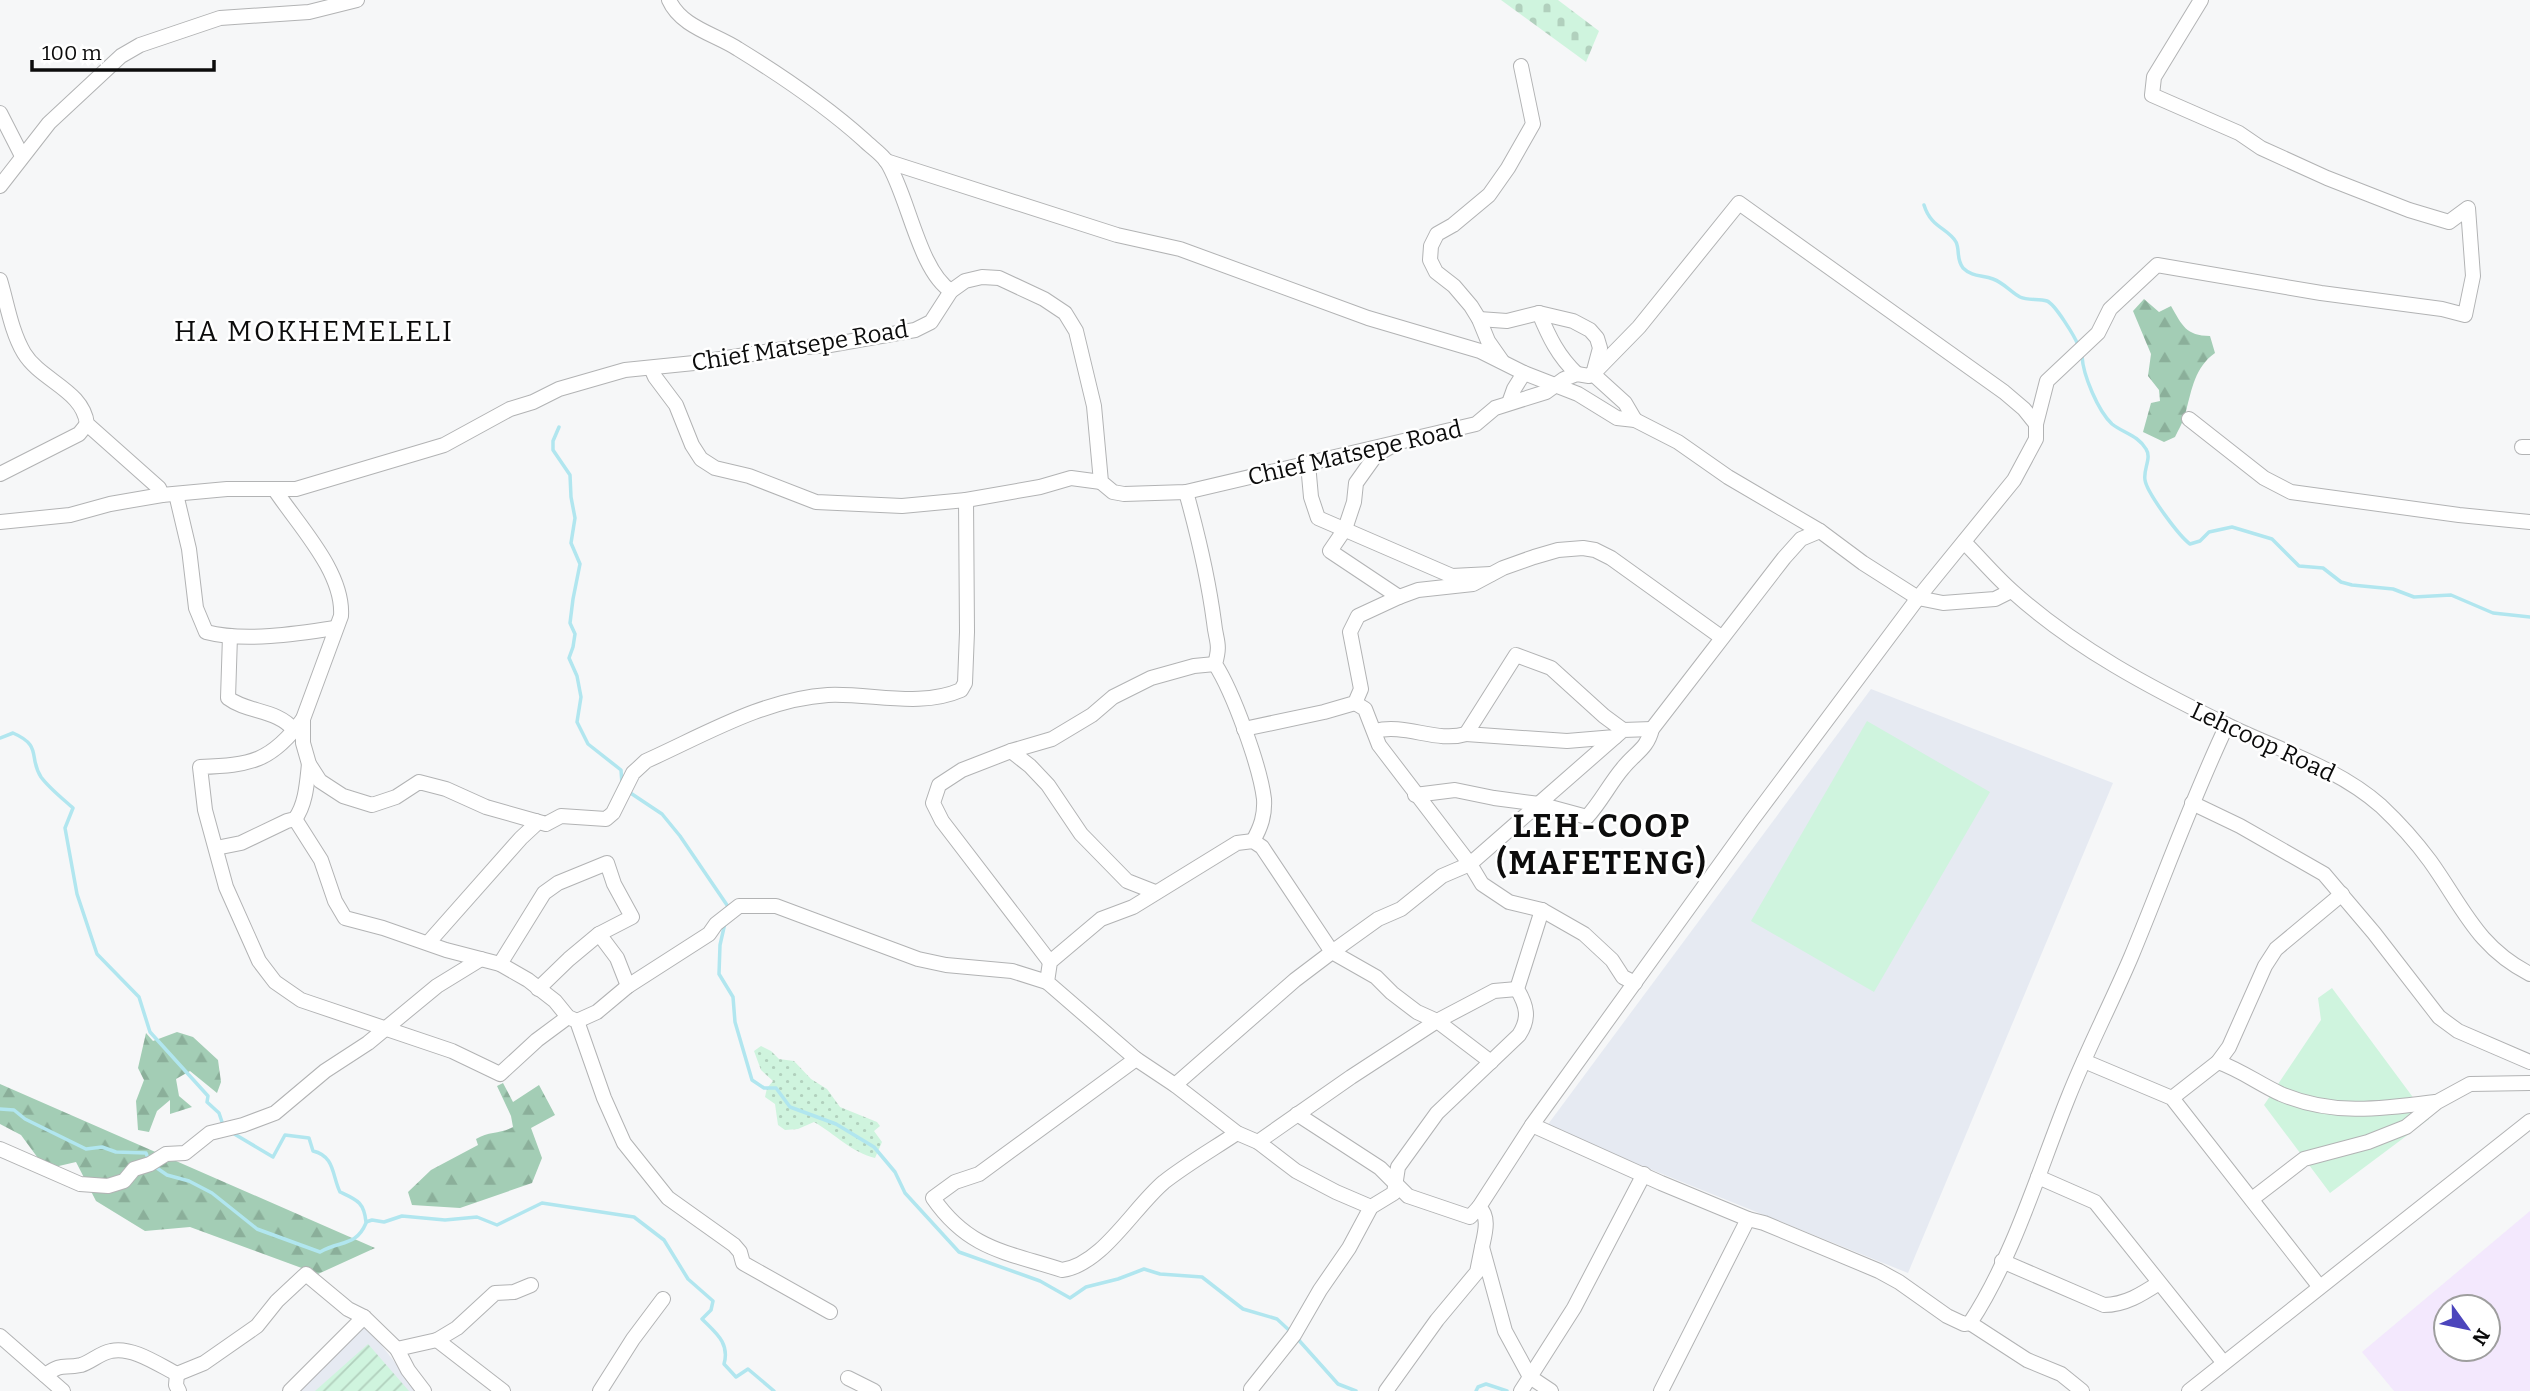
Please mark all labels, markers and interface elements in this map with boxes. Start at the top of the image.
scale bar [32,28,214,72]
text: 100 m [42,40,102,66]
district label: HA MOKHEMELELI [174,315,454,348]
street label: Chief Matsepe Road [690,315,910,377]
street label: Chief Matsepe Road [1245,415,1465,491]
street label: Lehcoop Road [2186,696,2340,788]
district label: LEH-COOP (MAFETENG) [1496,807,1708,882]
north arrow [2432,1293,2502,1363]
text: N [2467,1325,2494,1350]

